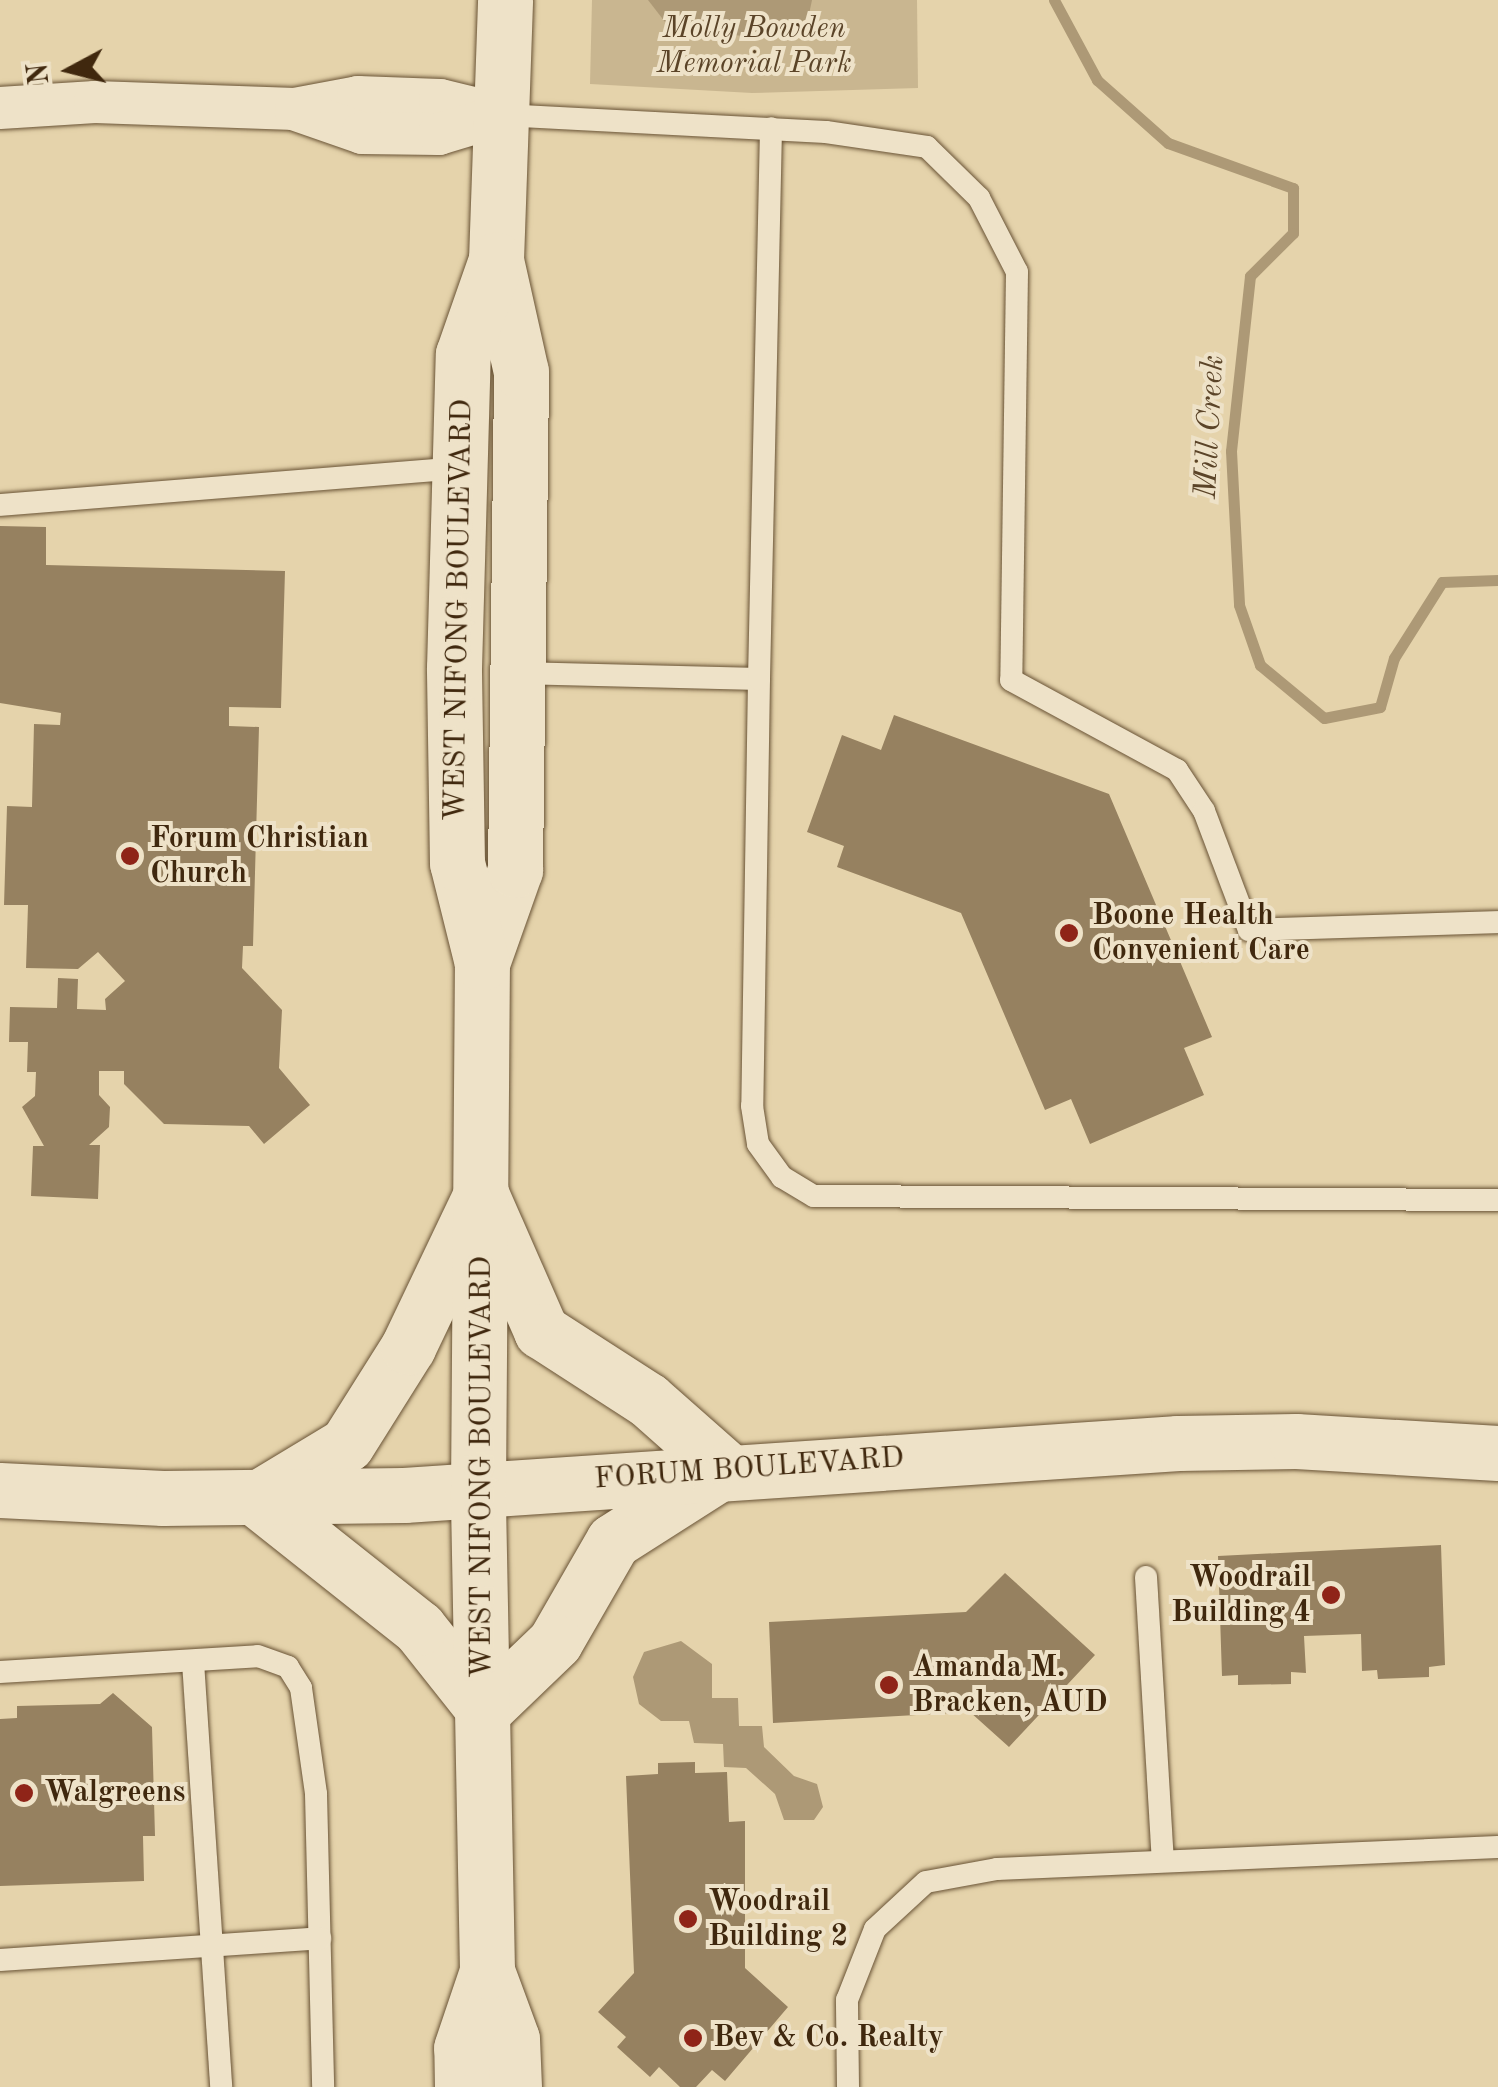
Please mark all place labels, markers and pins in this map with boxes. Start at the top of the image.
place label: Forum Christian Church [150,821,369,892]
marker: Forum Christian Church [119,845,141,867]
place label: Boone Health Convenient Care [1092,898,1310,968]
marker: Boone Health Convenient Care [1056,920,1082,946]
place label: Woodrail Building 4 [1171,1560,1311,1630]
marker: Woodrail Building 4 [1320,1584,1342,1606]
place label: Amanda M. Bracken, AUD [912,1650,1108,1720]
marker: Amanda M. Bracken, AUD [876,1672,902,1698]
place label: Walgreens [44,1775,185,1811]
marker: Walgreens [13,1782,35,1804]
place label: Woodrail Building 2 [708,1884,848,1954]
marker: Woodrail Building 2 [677,1908,699,1930]
place label: Bev & Co. Realty [713,2020,944,2056]
marker: Bev & Co. Realty [682,2027,704,2049]

